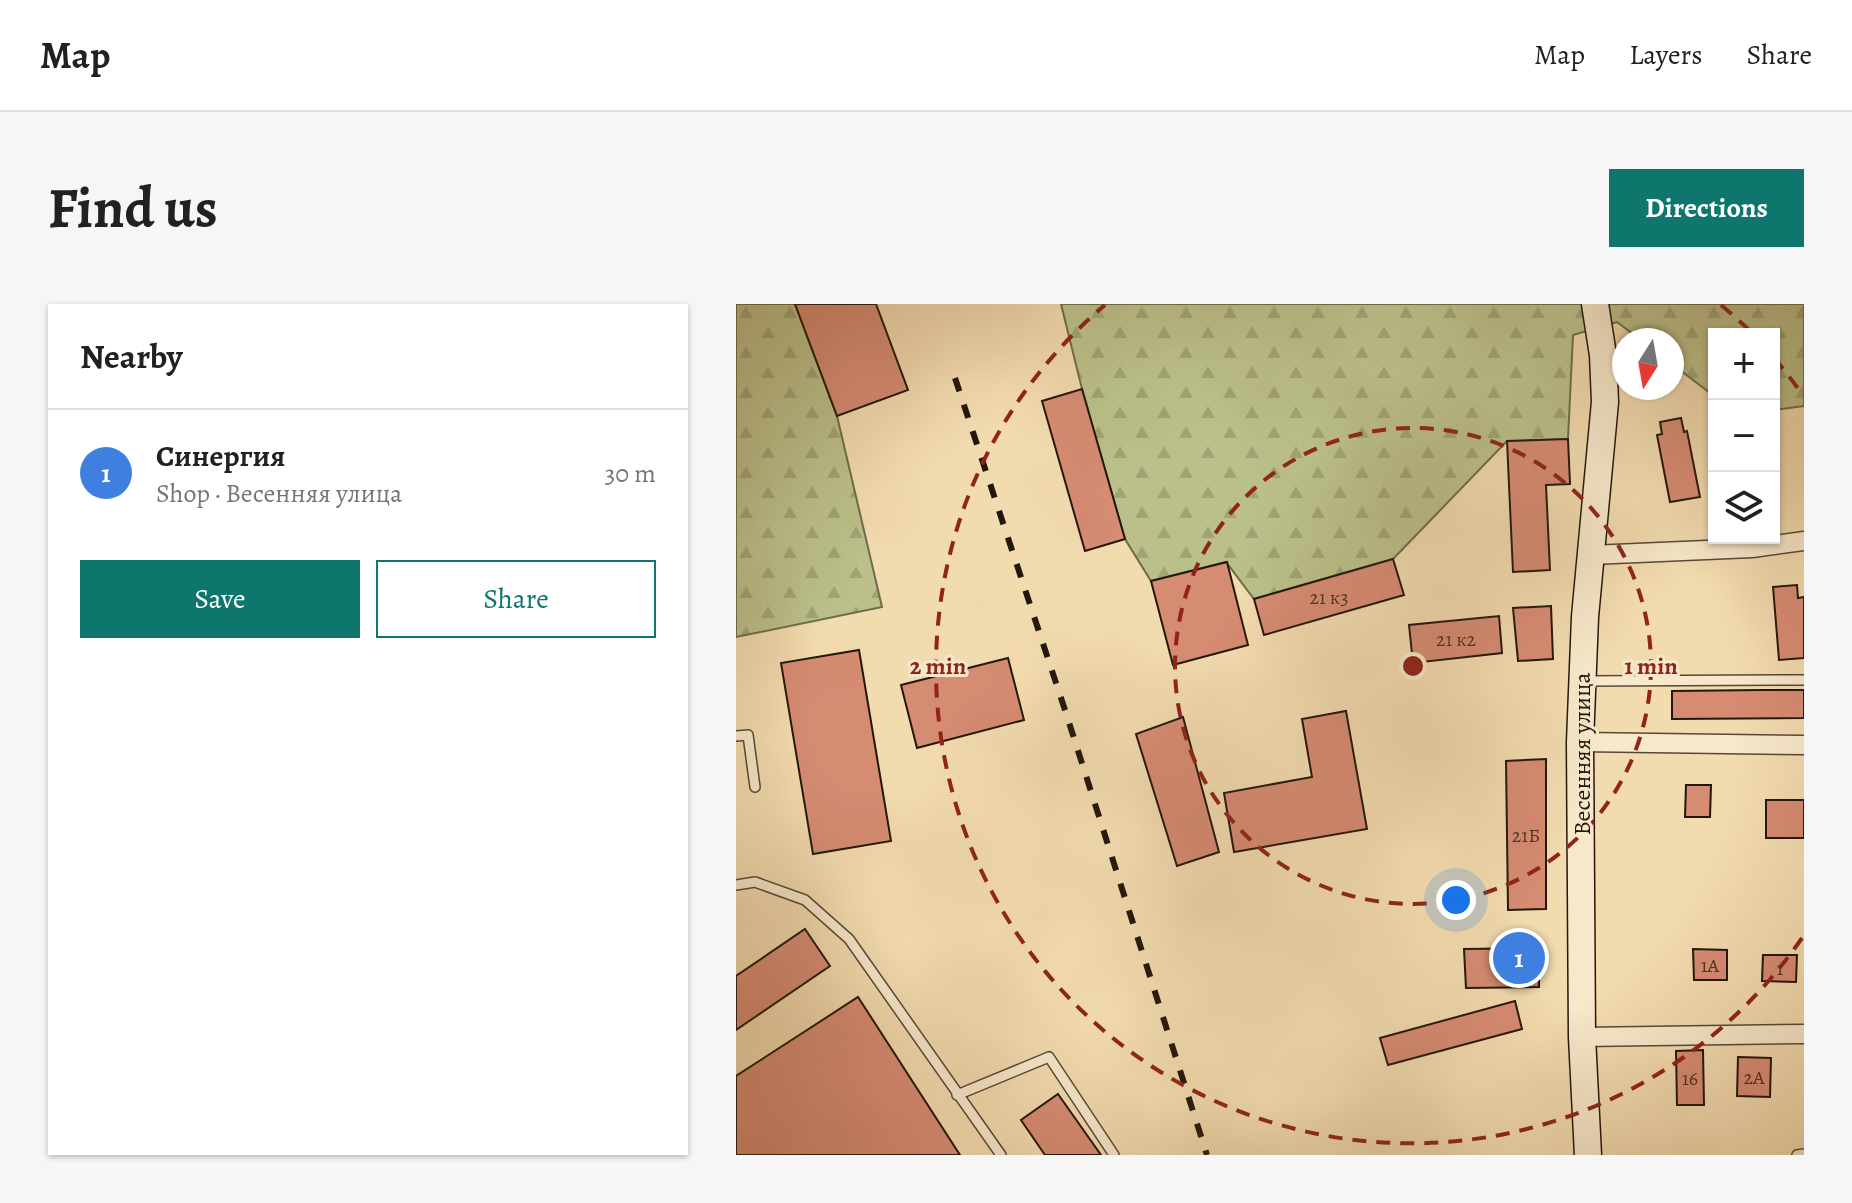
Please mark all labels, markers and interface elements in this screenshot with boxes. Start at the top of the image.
text: Map [40,29,110,81]
text: Map [1534,36,1585,74]
text: Layers [1629,36,1702,74]
text: Share [1746,36,1812,74]
button: Directions [1609,169,1804,247]
text: Find us [48,170,218,246]
north arrow [1612,328,1684,400]
map controls [1708,328,1780,544]
button: + [1708,328,1780,400]
text: Nearby [80,333,183,380]
button: − [1708,400,1780,472]
text: Синергия [156,436,285,476]
text: 1 [101,456,111,491]
text: 30 m [605,456,656,491]
button: layers [1708,472,1780,544]
text: Shop · Весенняя улица [156,476,402,511]
button: Save [80,560,360,638]
button: Share [376,560,656,638]
house number: 21 к3 [1310,584,1349,611]
house number: 21 к2 [1436,626,1477,653]
text: 2 min [910,650,967,682]
text: 1 min [1624,650,1678,682]
centre of rings [1399,652,1427,680]
street label: Весенняя улица [1566,672,1598,836]
house number: 21Б [1512,822,1540,849]
your location [1436,880,1476,920]
pin: 1 [1493,928,1545,988]
house number: 1А [1701,952,1720,979]
house number: 1 [1777,955,1784,982]
house number: 2А [1743,1064,1765,1091]
house number: 16 [1682,1065,1698,1092]

